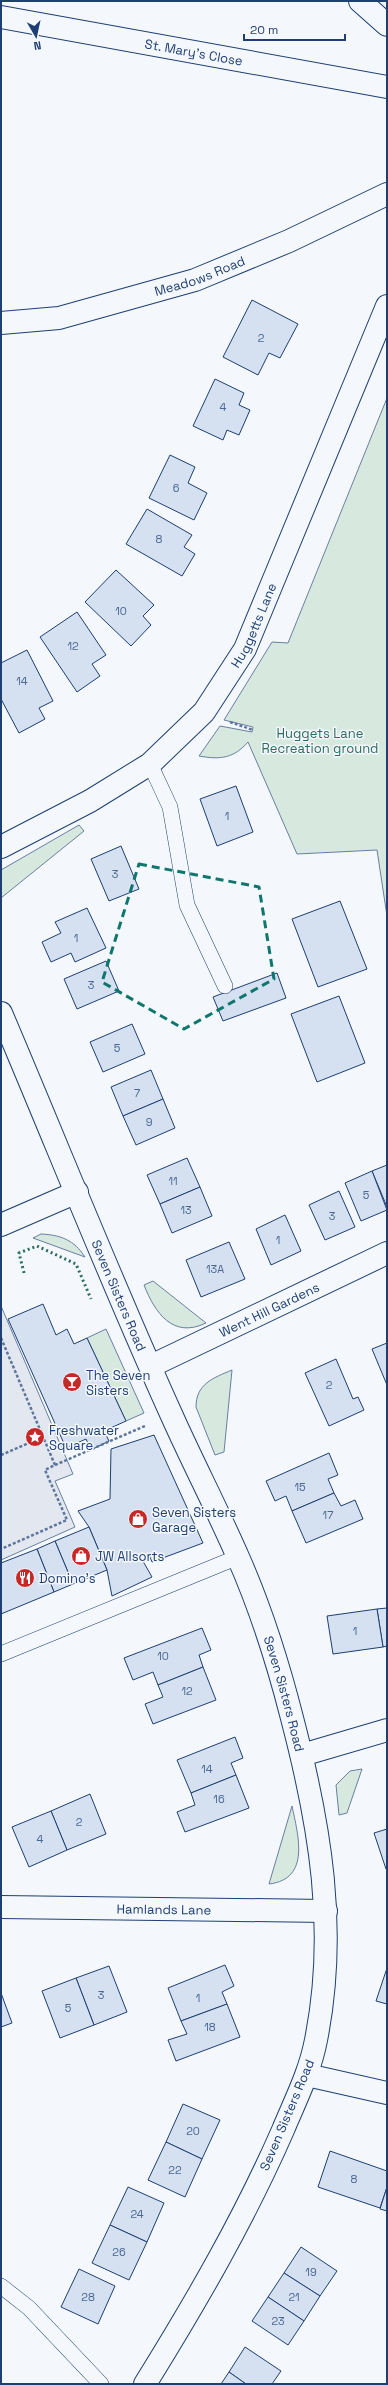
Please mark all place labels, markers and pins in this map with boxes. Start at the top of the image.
place label: The Seven Sisters [86,1367,150,1399]
bar icon: The Seven Sisters [61,1371,83,1393]
place label: Freshwater Square [49,1422,119,1454]
place icon: Freshwater Square [24,1426,46,1448]
place label: Seven Sisters Garage [152,1504,236,1536]
shop icon: Seven Sisters Garage [127,1508,149,1530]
shop icon: JW Allsorts [70,1545,92,1567]
place label: JW Allsorts [95,1548,164,1565]
restaurant icon: Domino's [14,1567,36,1589]
place label: Domino's [39,1570,96,1587]

